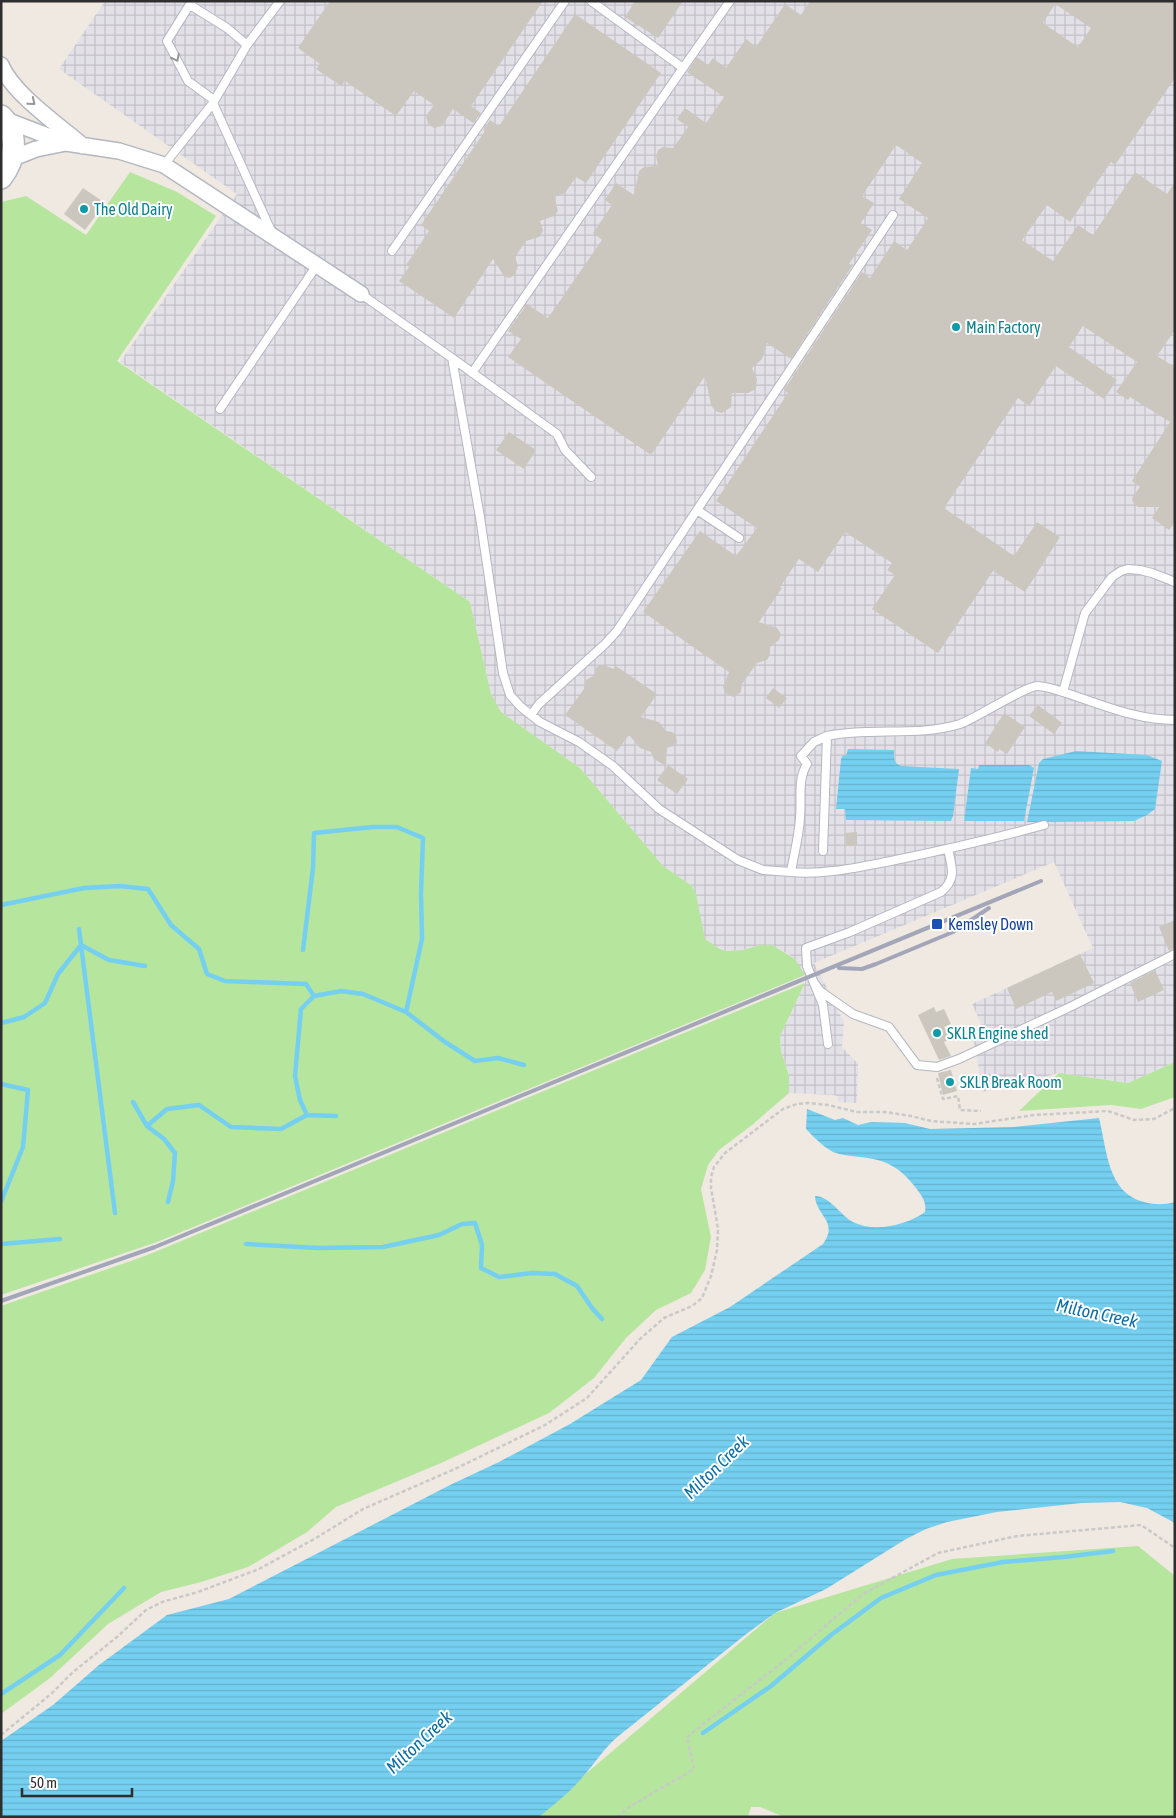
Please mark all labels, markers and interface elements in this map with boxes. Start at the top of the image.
one-way arrow [170,53,180,62]
one-way arrow [26,96,35,105]
place label: The Old Dairy [94,200,173,219]
marker: The Old Dairy [78,203,90,215]
place label: Main Factory [966,318,1041,337]
marker: Main Factory [950,321,962,333]
place label: Kemsley Down [948,915,1034,934]
marker: Kemsley Down [930,917,944,931]
place label: SKLR Engine shed [947,1024,1048,1043]
marker: SKLR Engine shed [931,1027,943,1039]
place label: SKLR Break Room [960,1073,1062,1091]
marker: SKLR Break Room [944,1076,956,1088]
water label: Milton Creek [1055,1294,1141,1332]
water label: Milton Creek [679,1430,754,1503]
water label: Milton Creek [382,1705,457,1778]
scale bar [22,1766,132,1798]
text: 50 m [30,1774,57,1791]

